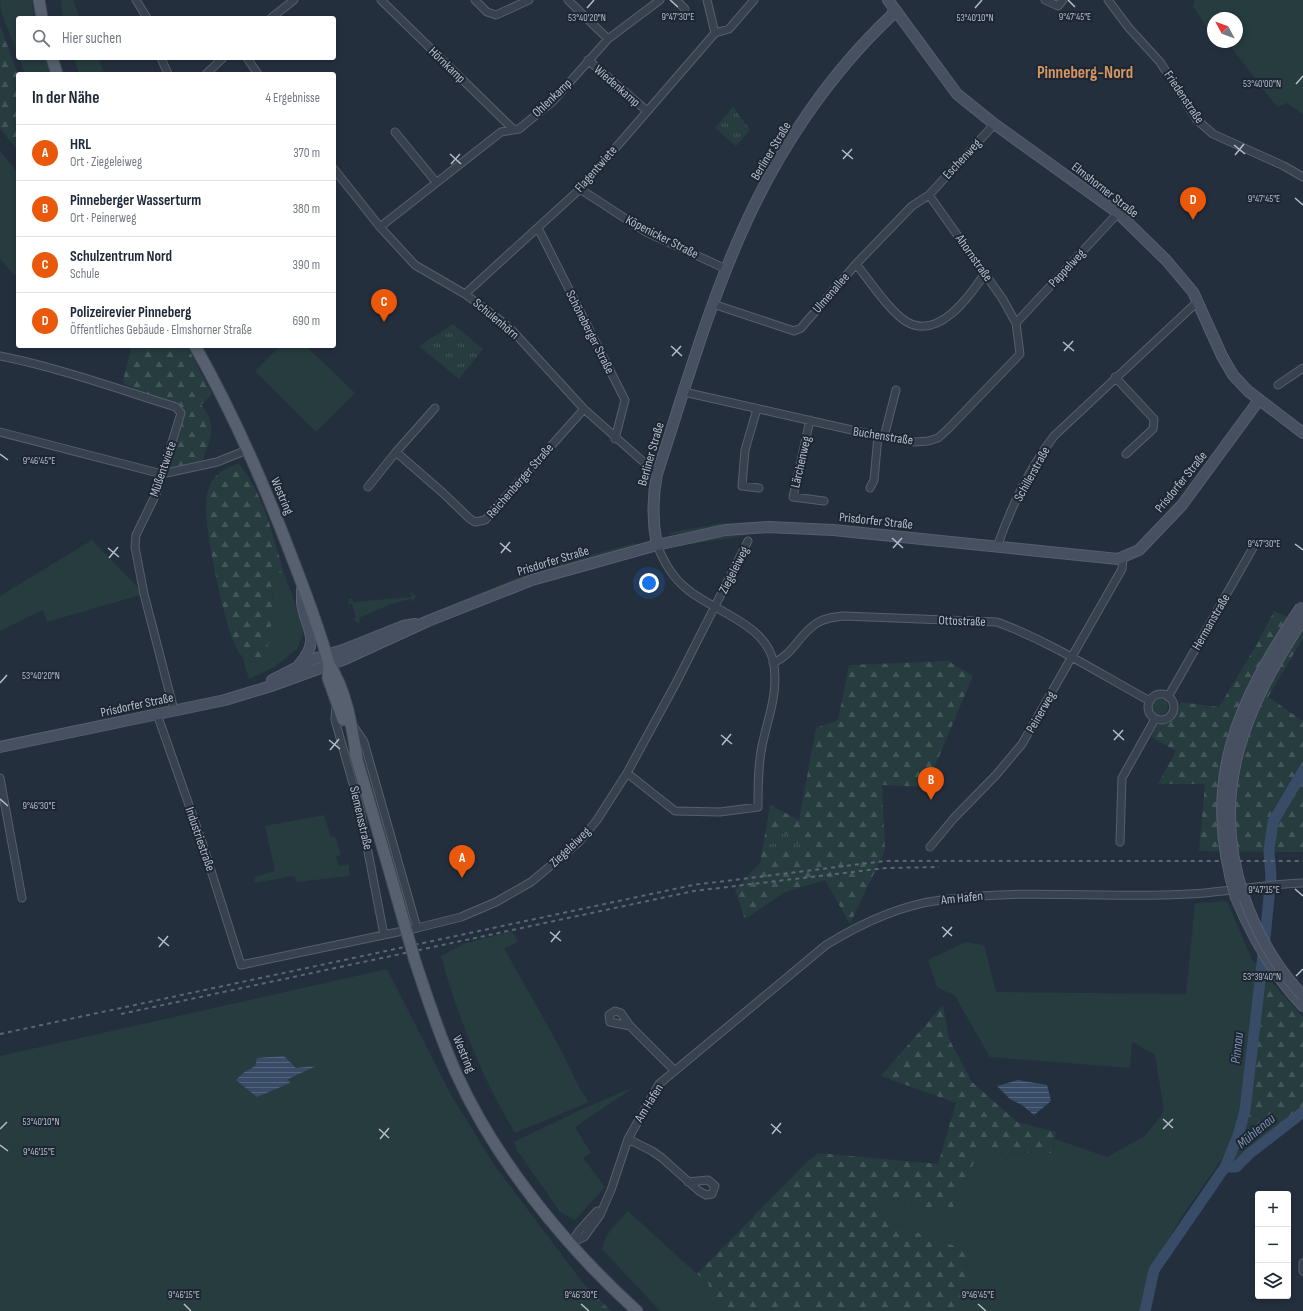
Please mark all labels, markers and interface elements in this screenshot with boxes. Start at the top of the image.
text: 9°47'30"E [662,11,694,23]
text: 9°47'45"E [1059,11,1091,23]
text: 53°40'20"N [568,12,606,24]
text: 53°40'10"N [956,12,994,24]
north arrow [1207,12,1243,48]
search box [16,16,336,60]
icon: search [30,27,52,49]
text: Hier suchen [62,29,122,48]
street label: Hörnkamp [425,44,469,86]
street label: Wiedenkamp [591,62,643,110]
district label: Pinneberg-Nord [1037,63,1133,83]
street label: Friedenstraße [1160,68,1208,126]
street label: Ohlenkamp [529,75,575,121]
text: 53°40'00"N [1243,78,1281,90]
text: In der Nähe [32,88,99,108]
text: 4 Ergebnisse [266,90,320,106]
street label: Berliner Straße [747,119,795,183]
text: HRL [70,135,91,154]
street label: Eschenweg [939,136,985,182]
street label: Flagentwiete [571,142,621,196]
text: A [42,145,48,161]
text: 370 m [293,145,320,161]
text: Ort · Ziegeleiweg [70,154,142,170]
street label: Elmshorner Straße [1068,159,1142,221]
pin: D [1180,187,1206,220]
text: Pinneberger Wasserturm [70,191,201,210]
text: 9°47'45"E [1248,193,1280,205]
text: B [42,201,48,217]
text: 380 m [293,201,320,217]
text: Ort · Peinerweg [70,210,136,226]
street label: Köpenicker Straße [623,212,701,262]
street label: Ahornstraße [951,231,996,285]
street label: Pappelweg [1045,246,1089,290]
text: Schulzentrum Nord [70,247,172,266]
text: C [42,257,48,273]
text: 390 m [293,257,320,273]
text: Schule [70,266,99,282]
street label: Ulmenallee [809,270,853,316]
street label: Schöneberger Straße [562,288,618,376]
pin: C [371,289,397,322]
street label: Schulenhörn [470,295,522,343]
text: Polizeirevier Pinneberg [70,303,191,322]
text: D [42,313,48,329]
text: 690 m [292,313,320,329]
text: Öffentliches Gebäude · Elmshorner Straße [70,322,252,338]
street label: Berliner Straße [634,420,668,488]
street label: Buchenstraße [852,423,914,449]
street label: Lärchenweg [787,435,815,489]
street label: Müßentwiete [146,439,180,499]
street label: Reichenberger Straße [483,440,557,522]
street label: Schillerstraße [1010,444,1054,504]
street label: Prisdorfer Straße [1151,448,1211,516]
text: 9°46'45"E [23,455,55,467]
street label: Westring [267,475,297,517]
street label: Prisdorfer Straße [838,509,914,533]
text: 9°47'30"E [1248,538,1280,550]
street label: Prisdorfer Straße [515,542,591,580]
street label: Ziegeleiweg [715,544,753,596]
your location [639,573,659,593]
street label: Hermanstraße [1188,591,1234,653]
street label: Ottostraße [938,612,986,630]
text: 53°40'20"N [22,670,60,682]
street label: Peinerweg [1023,688,1059,736]
street label: Prisdorfer Straße [99,689,175,721]
pin: B [918,767,944,800]
street label: Siemensstraße [346,785,376,851]
text: 9°46'30"E [23,800,56,812]
street label: Industriestraße [182,805,218,873]
street label: Ziegeleiweg [546,823,594,871]
pin: A [449,845,475,878]
text: 9°47'15"E [1248,884,1280,896]
street label: Am Hafen [939,888,984,908]
text: 53°39'40"N [1243,971,1281,983]
water label: Pinnau [1227,1031,1247,1065]
street label: Westring [449,1033,479,1075]
street label: Am Hafen [631,1081,667,1126]
water label: Mühlenau [1233,1110,1279,1152]
text: 53°40'10"N [22,1116,60,1128]
text: 9°46'15"E [23,1146,55,1158]
map controls [1255,1191,1291,1299]
button: + [1255,1191,1291,1227]
button: − [1255,1227,1291,1263]
button: layers [1255,1263,1291,1299]
text: 9°46'15"E [168,1289,200,1301]
text: 9°46'30"E [565,1289,598,1301]
text: 9°46'45"E [962,1289,994,1301]

